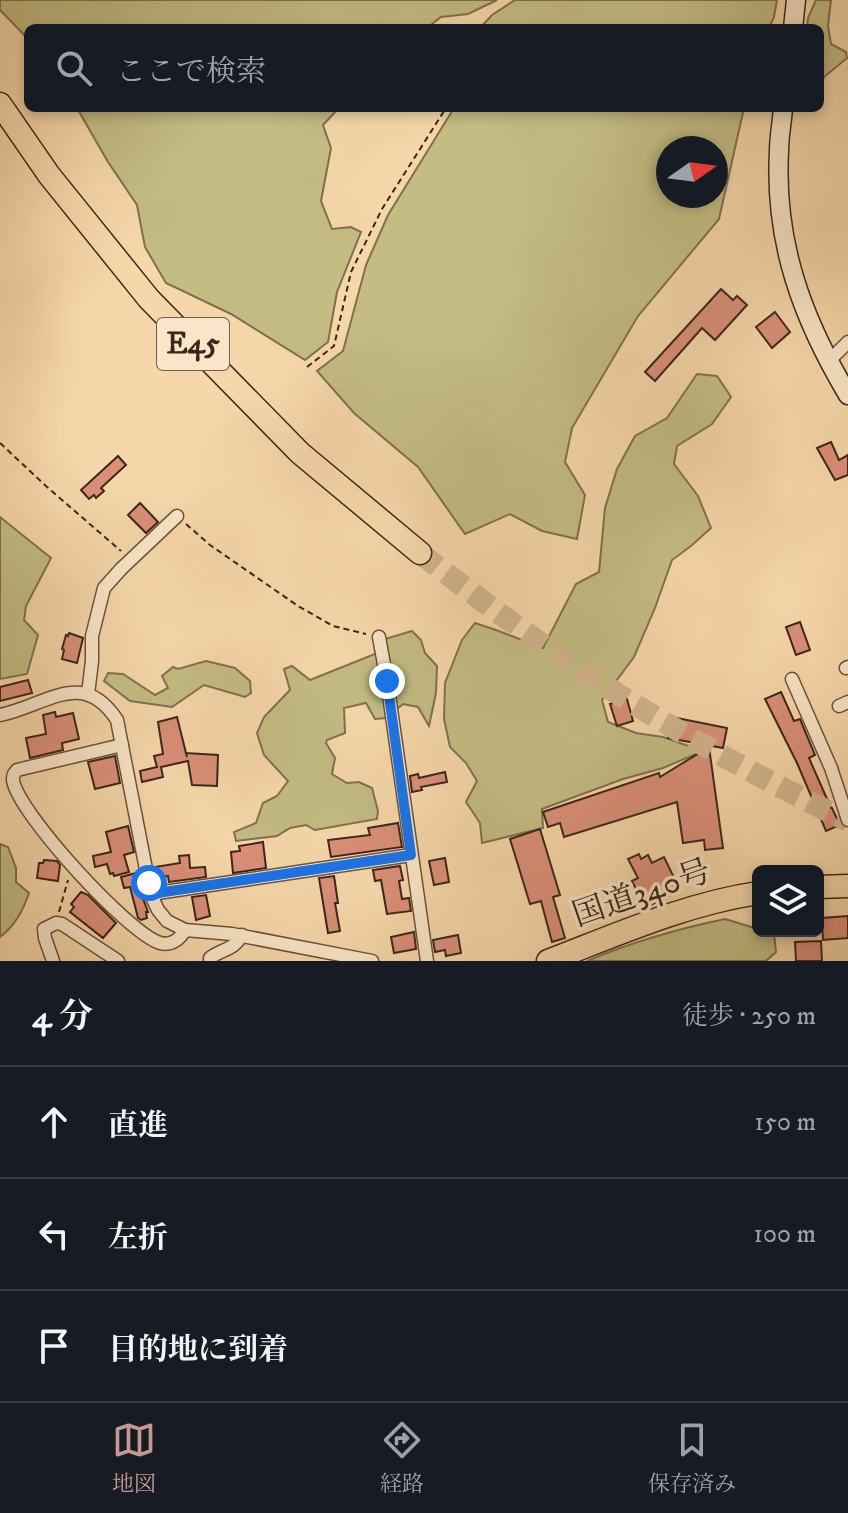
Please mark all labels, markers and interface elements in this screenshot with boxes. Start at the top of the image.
search box [24,24,824,112]
icon: search [52,46,96,90]
text: ここで検索 [116,54,266,91]
north arrow [656,136,728,208]
road number: E45 [157,318,229,370]
route end [369,663,405,699]
street label: 国道340号 [568,852,716,936]
route start [131,865,167,901]
map controls [752,865,824,937]
button: layers [752,865,824,937]
text: 4 分 [32,996,93,1038]
text: 徒歩 · 250 m [682,1000,816,1033]
icon: ahead [32,1100,76,1144]
text: 150 m [755,1106,816,1139]
text: 直進 [108,1108,168,1145]
icon: left [32,1212,76,1256]
text: 100 m [753,1218,816,1251]
text: 左折 [108,1220,168,1257]
icon: arrive [32,1324,76,1368]
text: 目的地に到着 [108,1332,288,1369]
tab: 地図 [112,1418,156,1498]
tab: 経路 [380,1418,424,1498]
tab: 保存済み [648,1418,736,1498]

